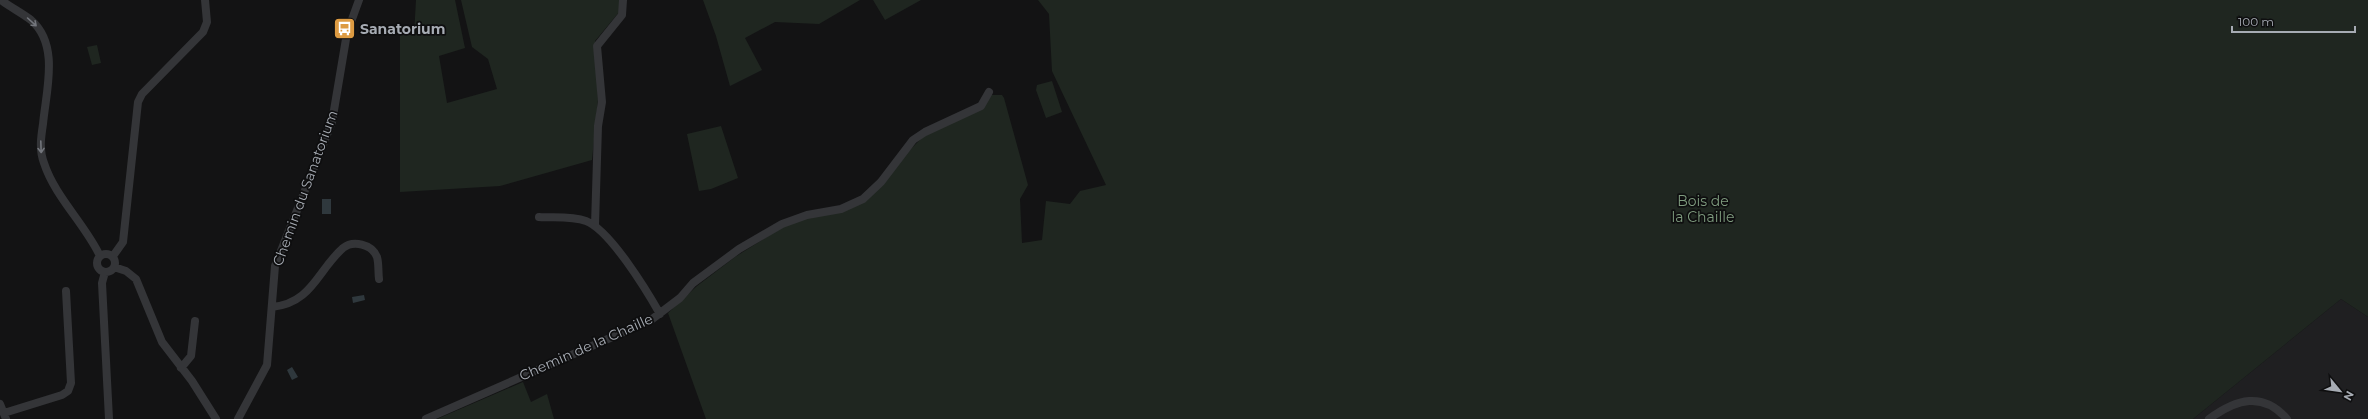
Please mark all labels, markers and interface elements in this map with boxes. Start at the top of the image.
scale bar [2232,8,2355,34]
text: 100 m [2238,14,2274,29]
bus stop icon: Sanatorium [331,16,357,42]
one-way arrow [27,18,38,27]
place label: Sanatorium [360,20,445,38]
street label: Chemin du Sanatorium [268,108,342,268]
one-way arrow [37,140,45,153]
park label: Bois de la Chaille [1671,192,1735,226]
street label: Chemin de la Chaille [516,309,656,385]
north arrow [2320,371,2360,411]
text: N [2340,389,2357,403]

